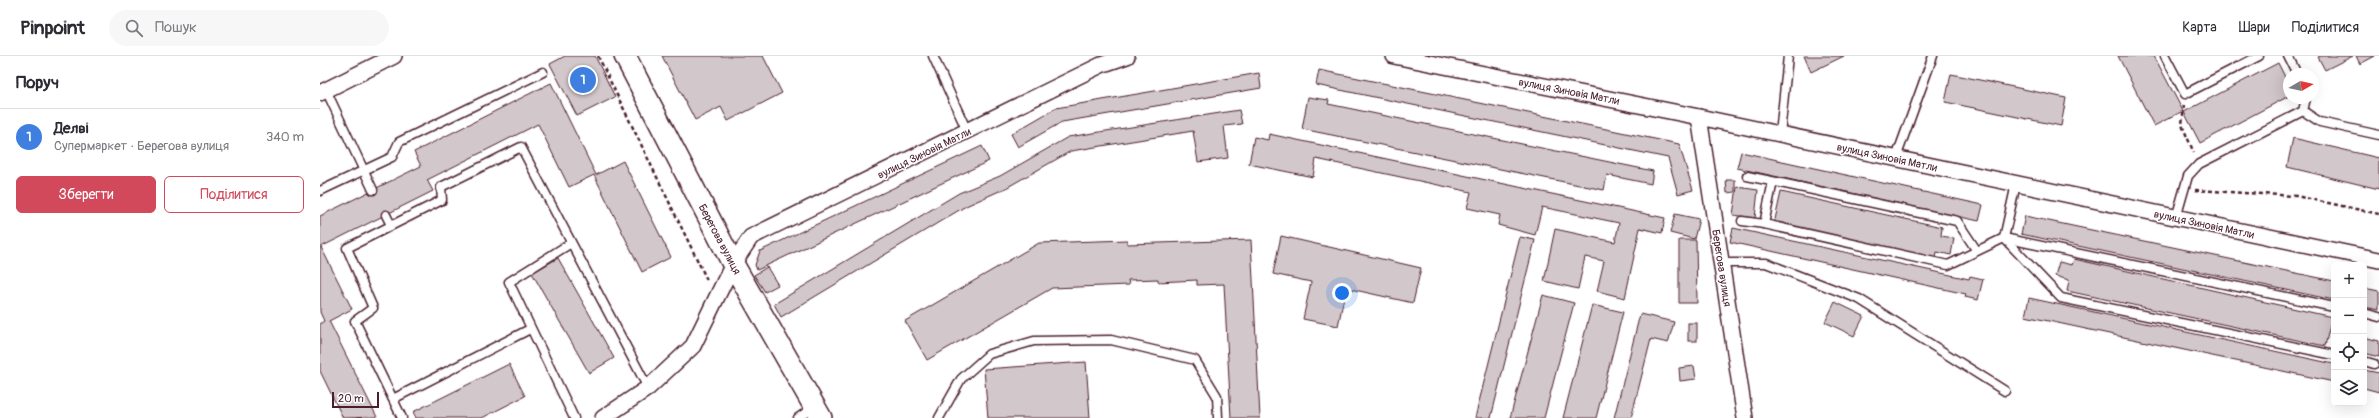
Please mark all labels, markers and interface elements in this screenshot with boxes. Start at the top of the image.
search box [109,10,389,46]
text: Pinpoint [20,16,85,40]
icon: search [123,17,145,39]
text: Пошук [155,18,197,37]
text: Карта [2182,19,2217,36]
text: Шари [2239,19,2270,36]
text: Поділитися [2292,19,2359,36]
pin: 1 [570,65,596,95]
north arrow [2283,68,2319,104]
text: Поруч [16,72,59,93]
street label: вулиця Зиновія Матли [1517,75,1620,108]
text: Делві [54,119,88,138]
street label: вулиця Зиновія Матли [875,125,973,182]
text: 1 [26,129,32,145]
text: 340 m [266,129,304,145]
text: Супермаркет · Берегова вулиця [54,138,229,154]
street label: вулиця Зиновія Матли [1836,140,1938,175]
button: Зберегти [16,176,156,213]
button: Поділитися [164,176,304,213]
street label: Берегова вулиця [695,202,744,277]
street label: вулиця Зиновія Матли [2153,207,2255,242]
street label: Берегова вулиця [1709,229,1734,308]
map controls [2331,262,2367,406]
button: + [2331,262,2367,298]
your location [1332,283,1352,303]
button: − [2331,298,2367,334]
button: locate [2331,334,2367,370]
button: layers [2331,370,2367,406]
scale bar [332,390,379,409]
text: 20 m [338,392,364,405]

